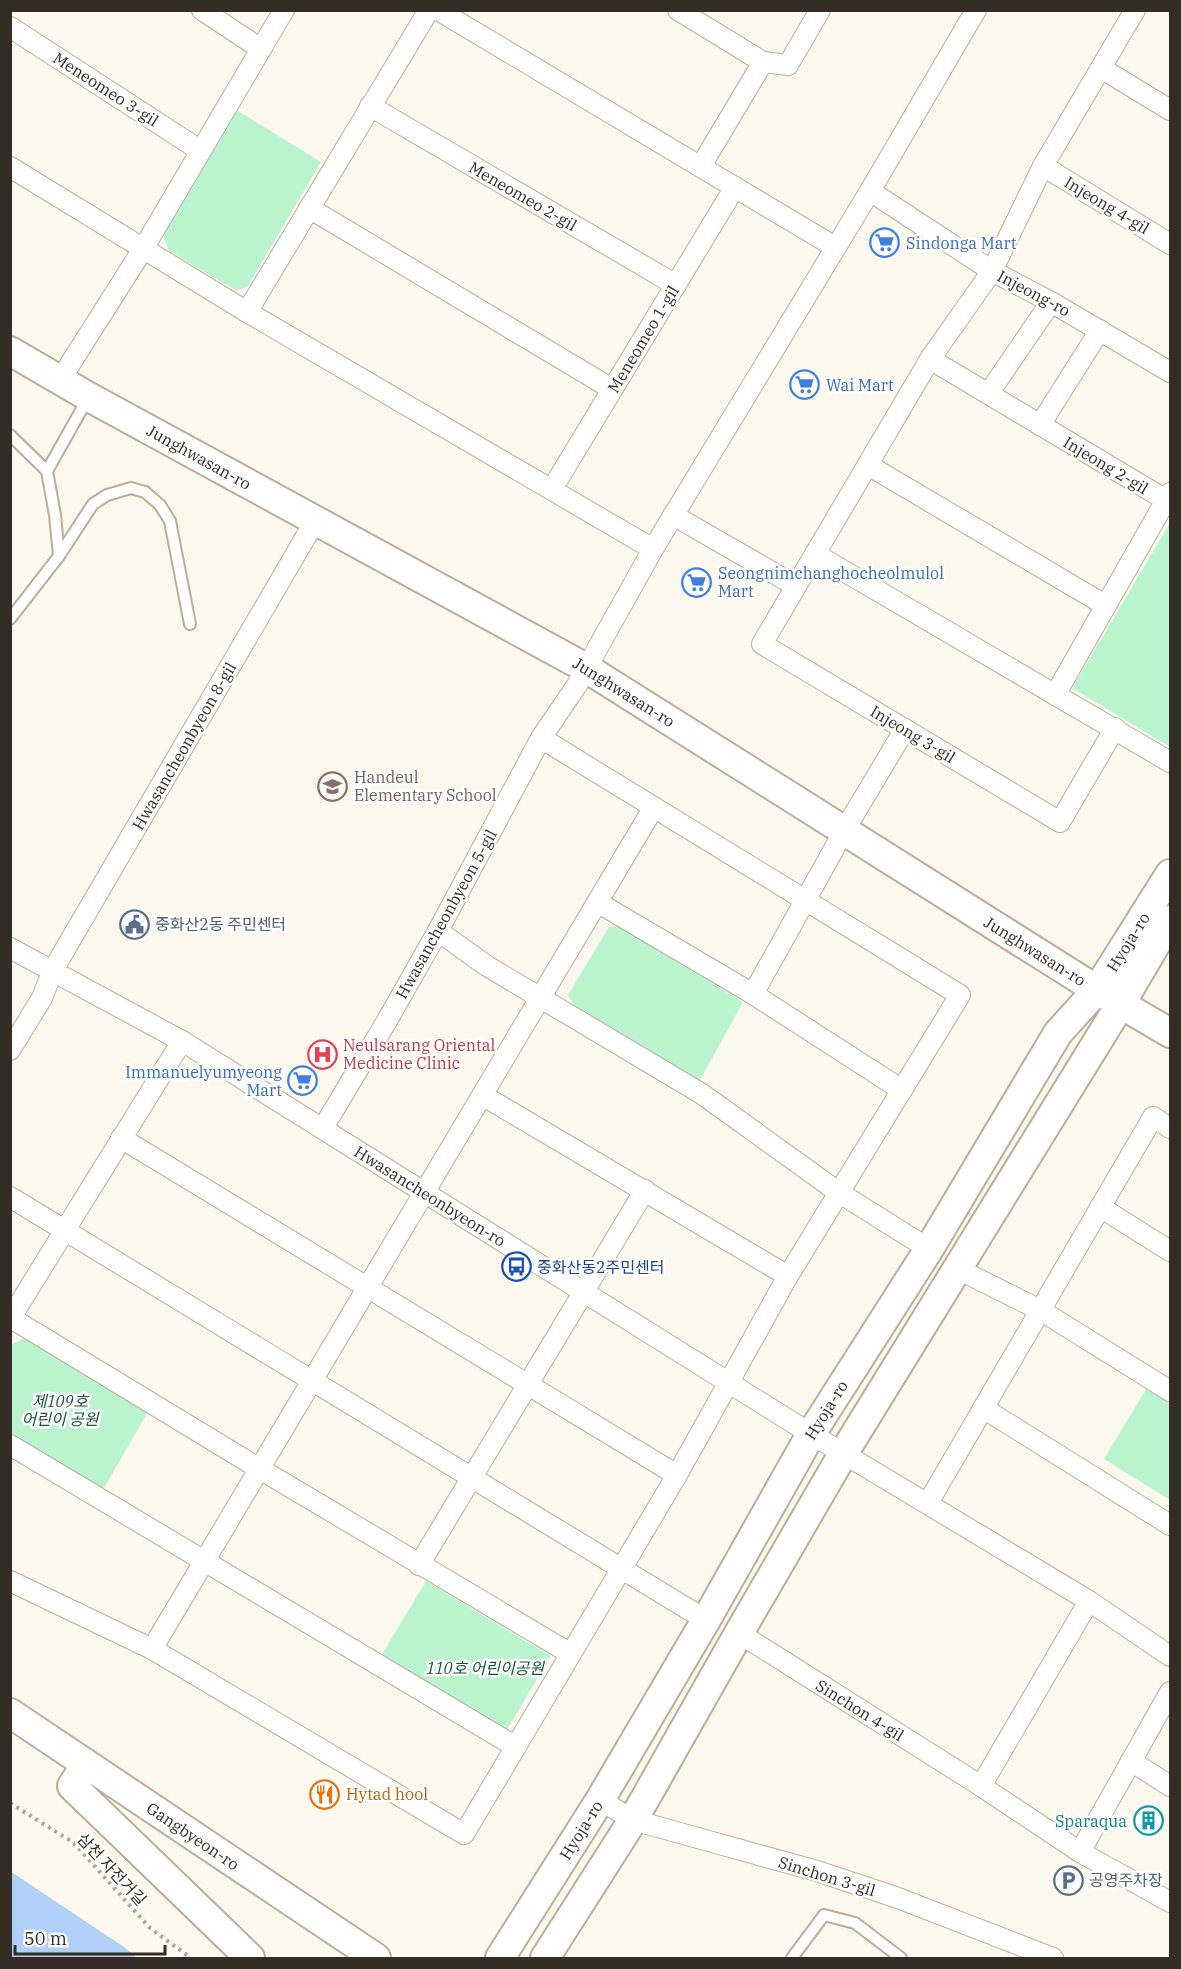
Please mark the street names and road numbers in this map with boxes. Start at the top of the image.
street label: Meneomeo 3-gil [50,48,163,131]
street label: Meneomeo 2-gil [465,157,581,235]
street label: Injeong 4-gil [1061,172,1153,238]
street label: Injeong-ro [994,265,1074,321]
street label: Meneomeo 1-gil [603,282,683,396]
street label: Junghwasan-ro [143,420,255,494]
street label: Injeong 2-gil [1060,432,1152,498]
street label: Junghwasan-ro [569,653,679,731]
street label: Hwasancheonbyeon 8-gil [128,658,240,833]
street label: Injeong 3-gil [867,701,959,767]
street label: Hwasancheonbyeon 5-gil [391,826,501,1002]
street label: Hyoja-ro [1102,909,1154,975]
street label: Junghwasan-ro [980,912,1090,990]
street label: Hwasancheonbyeon-ro [351,1141,509,1251]
street label: Hyoja-ro [800,1377,852,1443]
street label: Sinchon 4-gil [812,1675,908,1745]
street label: Hyoja-ro [555,1797,607,1863]
street label: Gangbyeon-ro [143,1798,243,1874]
street label: 삼천 자전거길 [73,1829,151,1909]
street label: Sinchon 3-gil [776,1852,878,1900]

